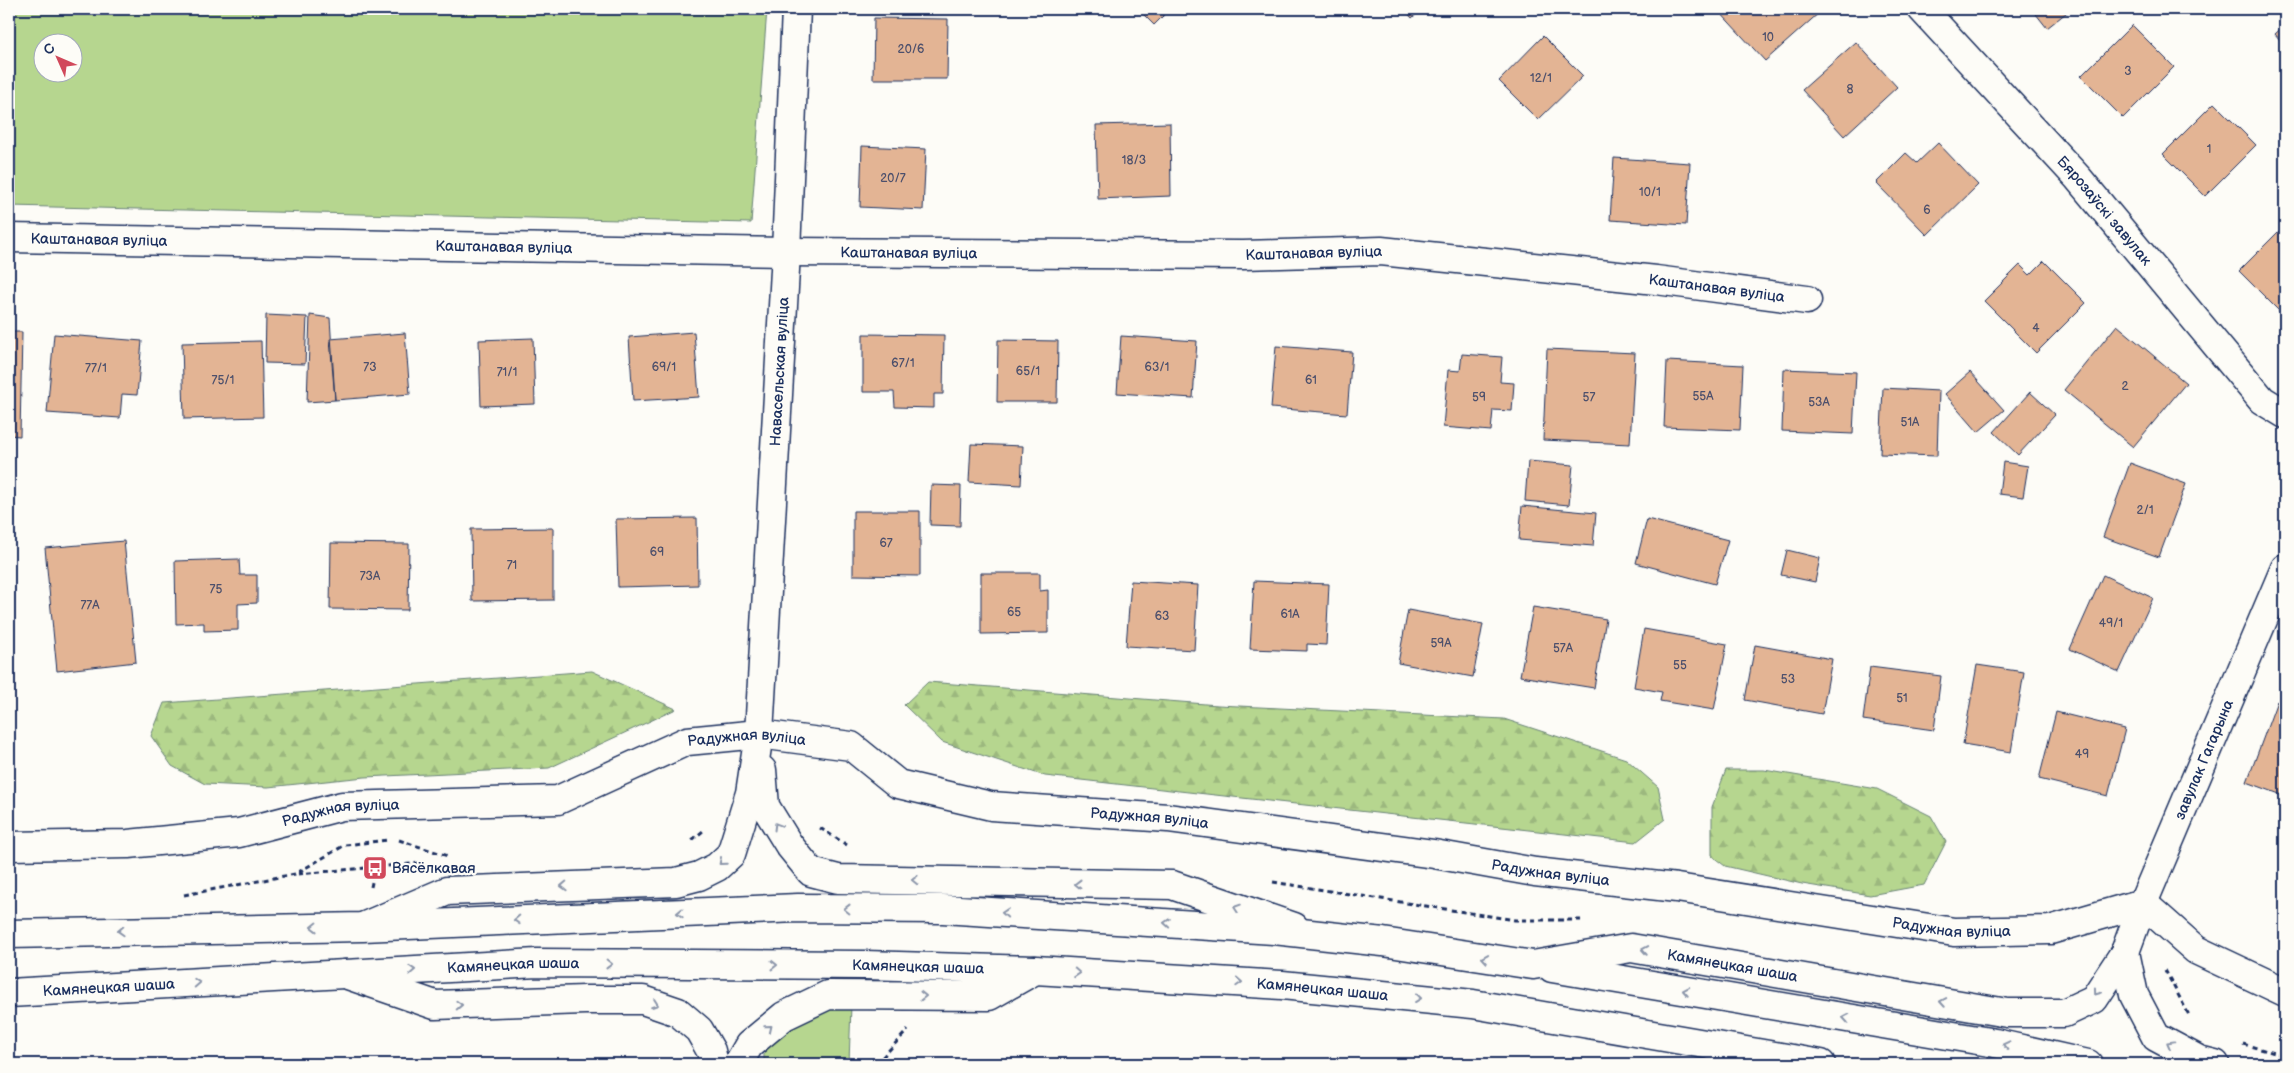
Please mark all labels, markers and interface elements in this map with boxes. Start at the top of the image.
house number: 10 [1762,30,1774,45]
north arrow [32,32,82,82]
text: С [40,40,59,59]
house number: 20/6 [898,42,924,57]
house number: 3 [2124,64,2132,79]
house number: 12/1 [1530,71,1552,86]
house number: 8 [1847,82,1854,97]
house number: 1 [2207,142,2211,157]
street label: Бярозаўскі завулак [2053,152,2156,269]
house number: 18/3 [1122,153,1146,168]
house number: 20/7 [880,171,906,186]
house number: 10/1 [1639,185,1661,200]
house number: 6 [1923,203,1931,218]
street label: Каштанавая вуліца [30,229,168,250]
street label: Каштанавая вуліца [435,236,573,258]
street label: Каштанавая вуліца [1245,241,1383,264]
street label: Каштанавая вуліца [840,243,978,263]
street label: Каштанавая вуліца [1648,270,1786,306]
street label: Навасельская вуліца [766,296,793,447]
house number: 4 [2032,321,2040,336]
house number: 67/1 [891,356,915,371]
house number: 73 [363,360,377,375]
house number: 69/1 [652,360,676,375]
house number: 63/1 [1145,360,1169,375]
house number: 77/1 [85,361,107,376]
house number: 65/1 [1016,364,1040,379]
house number: 71/1 [497,365,517,380]
house number: 75/1 [212,373,234,388]
house number: 61 [1305,373,1317,388]
house number: 2 [2121,379,2129,394]
house number: 55А [1692,389,1714,404]
house number: 59 [1472,390,1486,405]
house number: 57 [1583,390,1595,405]
house number: 53А [1808,395,1830,410]
house number: 51А [1901,415,1920,430]
house number: 2/1 [2136,503,2154,518]
house number: 67 [879,536,893,551]
house number: 69 [650,545,664,560]
house number: 71 [507,558,517,573]
house number: 73А [360,569,381,584]
house number: 75 [210,582,223,597]
house number: 77А [80,598,100,613]
house number: 65 [1007,605,1021,620]
house number: 61А [1280,607,1300,622]
house number: 63 [1155,609,1169,624]
house number: 49/1 [2099,616,2123,631]
house number: 59А [1430,636,1452,651]
house number: 57А [1553,641,1574,656]
house number: 55 [1673,658,1687,673]
house number: 53 [1781,672,1795,687]
house number: 51 [1896,691,1908,706]
street label: завулак Гагарына [2170,697,2238,822]
street label: Радужная вуліца [686,724,807,750]
house number: 49 [2075,747,2089,762]
street label: Радужная вуліца [280,795,400,831]
street label: Радужная вуліца [1089,803,1210,833]
one-way arrow [774,822,783,831]
bus stop icon: Вясёлкавая [362,855,388,881]
street label: Радужная вуліца [1490,855,1611,890]
one-way arrow [718,857,727,866]
place label: Вясёлкавая [392,859,476,878]
one-way arrow [911,875,919,886]
one-way arrow [1073,878,1081,889]
one-way arrow [560,881,568,892]
one-way arrow [1233,903,1241,913]
one-way arrow [843,904,850,914]
one-way arrow [676,908,684,919]
one-way arrow [1000,908,1008,919]
street label: Радужная вуліца [1891,913,2011,942]
one-way arrow [513,915,521,925]
one-way arrow [1162,918,1170,929]
one-way arrow [310,922,318,932]
one-way arrow [116,926,124,936]
street label: Камянецкая шаша [1666,945,1799,986]
one-way arrow [1640,946,1649,956]
street label: Камянецкая шаша [447,953,580,978]
one-way arrow [1480,953,1489,963]
street label: Камянецкая шаша [852,955,985,978]
one-way arrow [606,959,613,969]
one-way arrow [770,960,778,970]
one-way arrow [408,965,416,976]
one-way arrow [1073,967,1081,978]
street label: Камянецкая шаша [42,974,176,1001]
street label: Камянецкая шаша [1256,974,1389,1005]
one-way arrow [193,977,201,988]
one-way arrow [1235,977,1243,988]
one-way arrow [1681,986,1690,996]
one-way arrow [2095,986,2103,995]
one-way arrow [920,991,927,1001]
one-way arrow [1414,992,1422,1003]
one-way arrow [1938,997,1947,1007]
one-way arrow [651,998,659,1008]
one-way arrow [455,999,463,1010]
one-way arrow [1842,1013,1850,1023]
one-way arrow [764,1025,773,1034]
one-way arrow [2002,1040,2011,1051]
one-way arrow [2167,1041,2176,1051]

